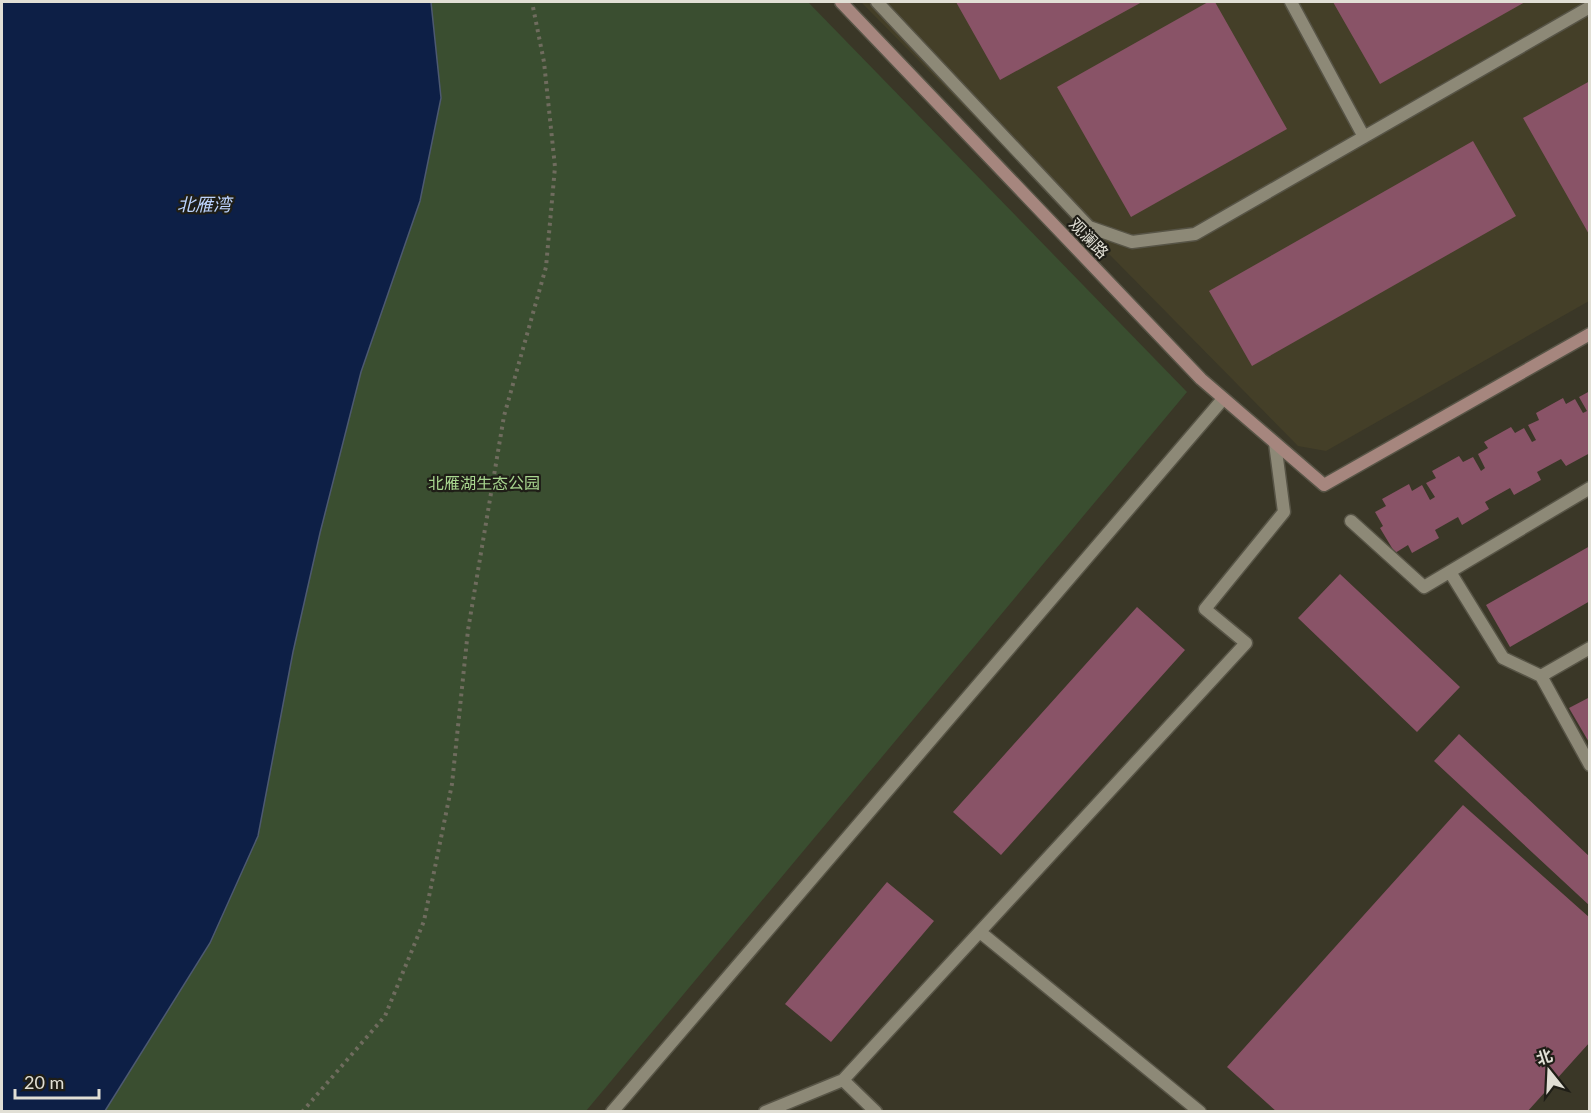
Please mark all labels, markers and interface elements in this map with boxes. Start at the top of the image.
water label: 北雁湾 [177,193,234,215]
street label: 观澜路 [1066,214,1113,262]
park label: 北雁湖生态公园 [428,473,540,492]
north arrow [1519,1041,1579,1101]
text: 北 [1534,1045,1555,1068]
scale bar [15,1062,99,1100]
text: 20 m [24,1071,64,1093]

